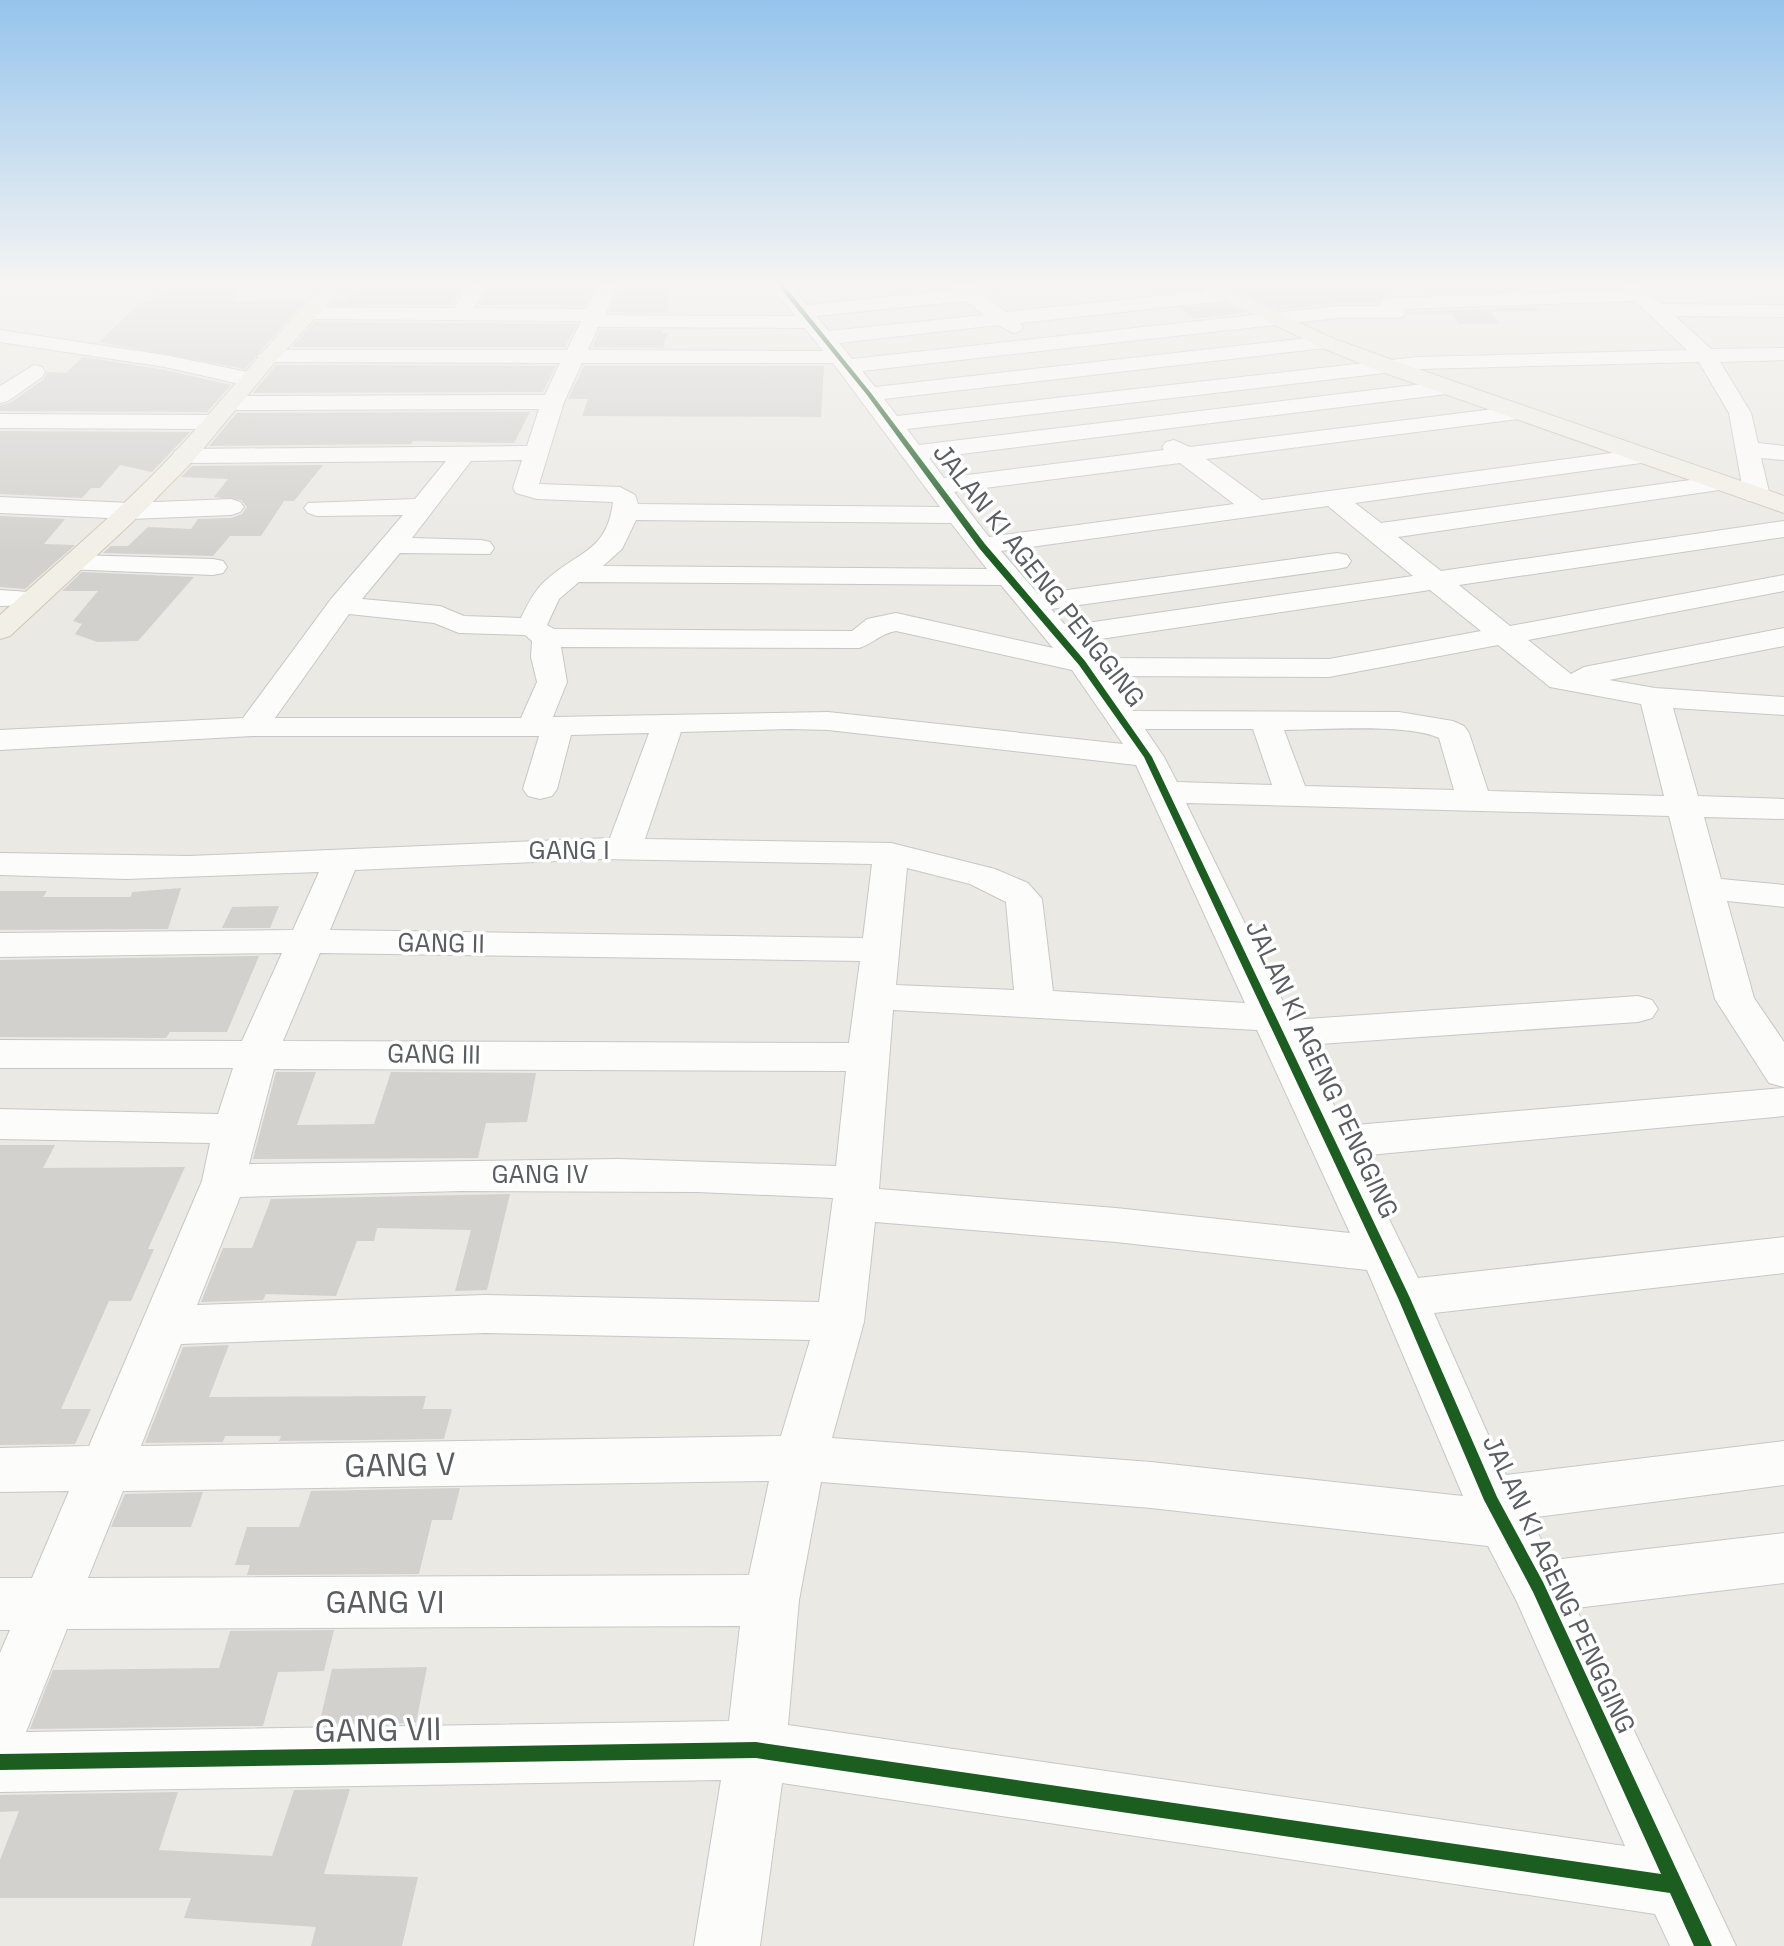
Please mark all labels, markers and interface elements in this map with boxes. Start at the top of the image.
street label: JALAN KI AGENG PENGGING [925,436,1153,714]
street label: GANG I [529,833,610,867]
street label: JALAN KI AGENG PENGGING [1238,914,1406,1224]
street label: GANG II [397,925,485,961]
street label: GANG III [387,1036,481,1072]
street label: GANG IV [491,1157,589,1191]
street label: JALAN KI AGENG PENGGING [1475,1429,1643,1739]
street label: GANG V [344,1444,456,1486]
street label: GANG VI [325,1582,445,1622]
street label: GANG VII [314,1709,442,1751]

